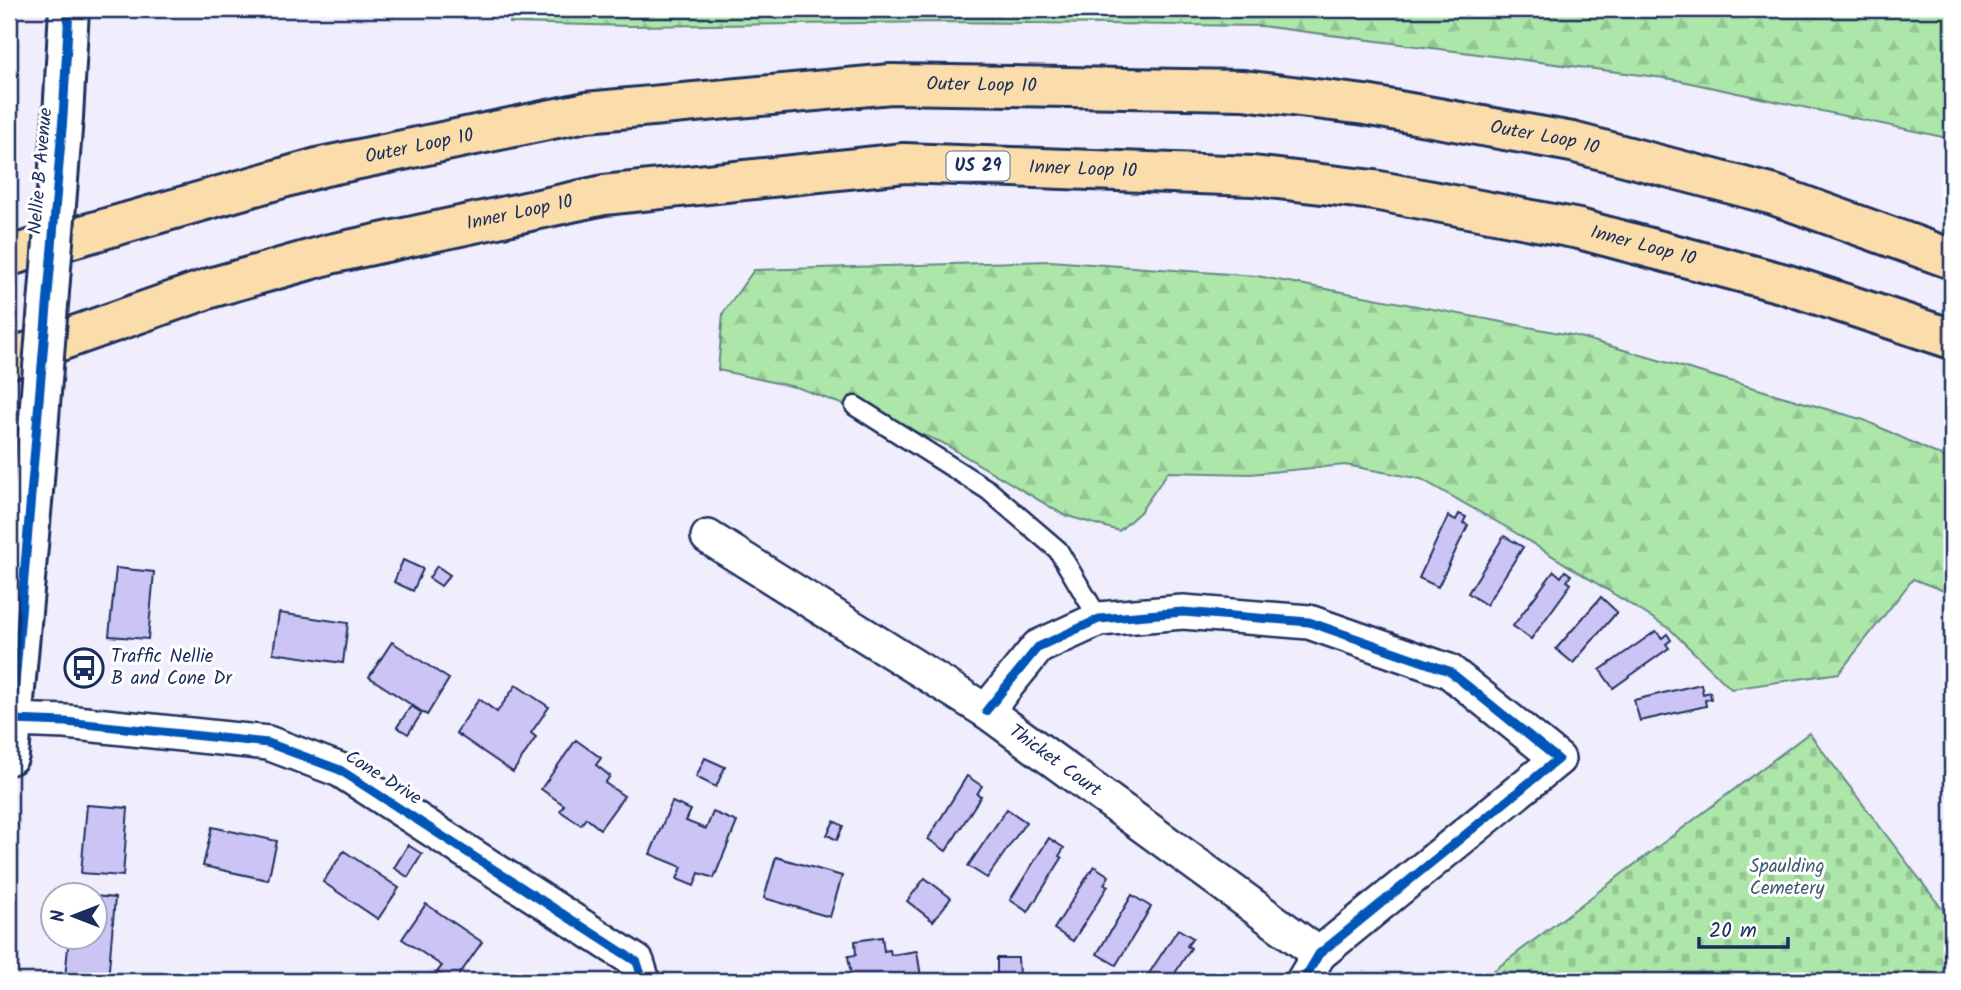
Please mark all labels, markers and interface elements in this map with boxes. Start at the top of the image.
street label: Outer Loop 10 [926,70,1037,101]
street label: Nellie B Avenue [21,106,62,236]
street label: Outer Loop 10 [1488,113,1602,164]
street label: Outer Loop 10 [362,121,477,172]
road number: US 29 [946,152,1010,181]
street label: Inner Loop 10 [1028,153,1138,187]
street label: Inner Loop 10 [464,187,576,239]
street label: Inner Loop 10 [1587,218,1699,275]
place label: Traffic Nellie B and Cone Dr [111,642,233,694]
bus stop icon: Traffic Nellie B and Cone Dr [63,647,105,689]
street label: Thicket Court [1002,717,1108,806]
street label: Cone Drive [339,743,428,814]
park label: Spaulding Cemetery [1749,852,1825,904]
north arrow [38,881,108,951]
scale bar [1699,906,1788,950]
text: N [44,910,74,922]
text: 20 m [1709,915,1757,948]

